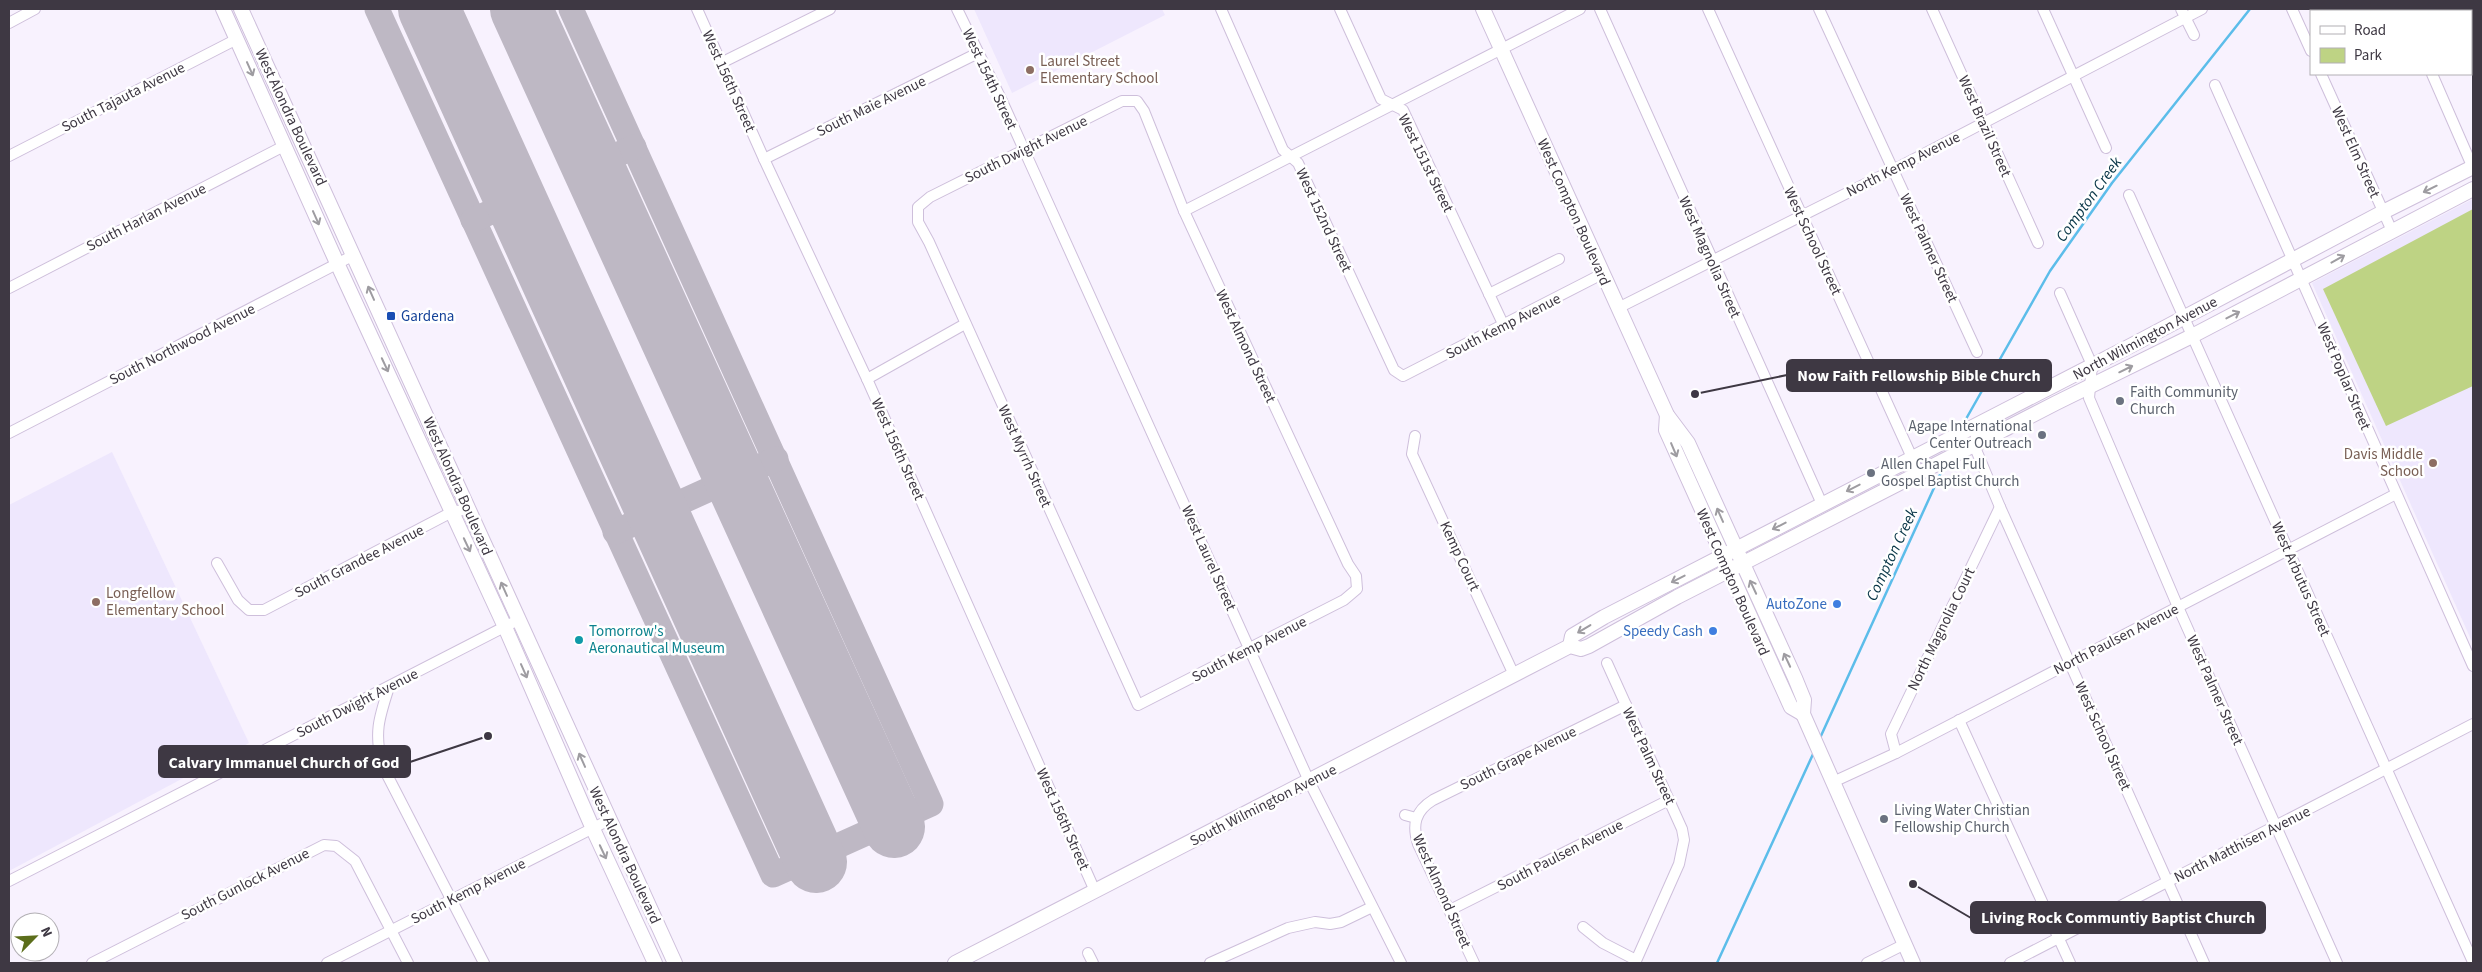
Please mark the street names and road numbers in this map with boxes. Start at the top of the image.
street label: West 154th Street [957,25,1022,133]
street label: West 156th Street [697,27,760,135]
street label: West Alondra Boulevard [249,45,332,189]
street label: South Tajauta Avenue [58,57,189,138]
street label: South Maie Avenue [813,71,929,142]
street label: West Brazil Street [1953,72,2016,180]
street label: West Elm Street [2326,103,2385,201]
street label: West 151st Street [1393,110,1459,216]
street label: South Dwight Avenue [961,111,1091,188]
street label: North Kemp Avenue [1843,127,1964,202]
street label: West Compton Boulevard [1532,135,1615,289]
street label: West 152nd Street [1290,165,1357,276]
street label: South Harlan Avenue [83,178,210,257]
street label: West School Street [1778,184,1847,299]
street label: West Palmer Street [1894,190,1963,306]
street label: West Magnolia Street [1673,193,1746,321]
street label: West Almond Street [1210,286,1281,406]
street label: South Kemp Avenue [1442,288,1564,365]
street label: North Wilmington Avenue [2069,291,2221,385]
street label: South Northwood Avenue [106,298,259,390]
street label: West Poplar Street [2311,319,2376,433]
street label: West 156th Street [866,395,929,503]
street label: West Myrrh Street [993,402,1057,511]
street label: West Alondra Boulevard [418,414,498,559]
street label: West Laurel Street [1176,502,1241,614]
street label: West Compton Boulevard [1691,505,1774,659]
street label: Kemp Court [1434,518,1485,595]
street label: West Arbutus Street [2266,519,2335,640]
street label: South Grandee Avenue [291,520,428,603]
street label: North Magnolia Court [1902,564,1980,694]
street label: North Paulsen Avenue [2050,599,2182,680]
street label: South Kemp Avenue [1188,611,1310,688]
street label: West Palmer Street [2181,632,2248,748]
street label: South Dwight Avenue [293,664,422,743]
street label: West School Street [2069,679,2136,794]
street label: West Palm Street [1617,704,1680,808]
street label: South Grape Avenue [1456,721,1580,796]
street label: South Wilmington Avenue [1186,759,1340,852]
street label: West 156th Street [1031,765,1094,873]
street label: West Alondra Boulevard [583,783,666,927]
street label: North Matthisen Avenue [2170,801,2314,888]
street label: South Paulsen Avenue [1493,815,1627,896]
street label: West Almond Street [1407,831,1476,952]
street label: South Gunlock Avenue [177,843,313,926]
street label: South Kemp Avenue [407,853,529,930]

